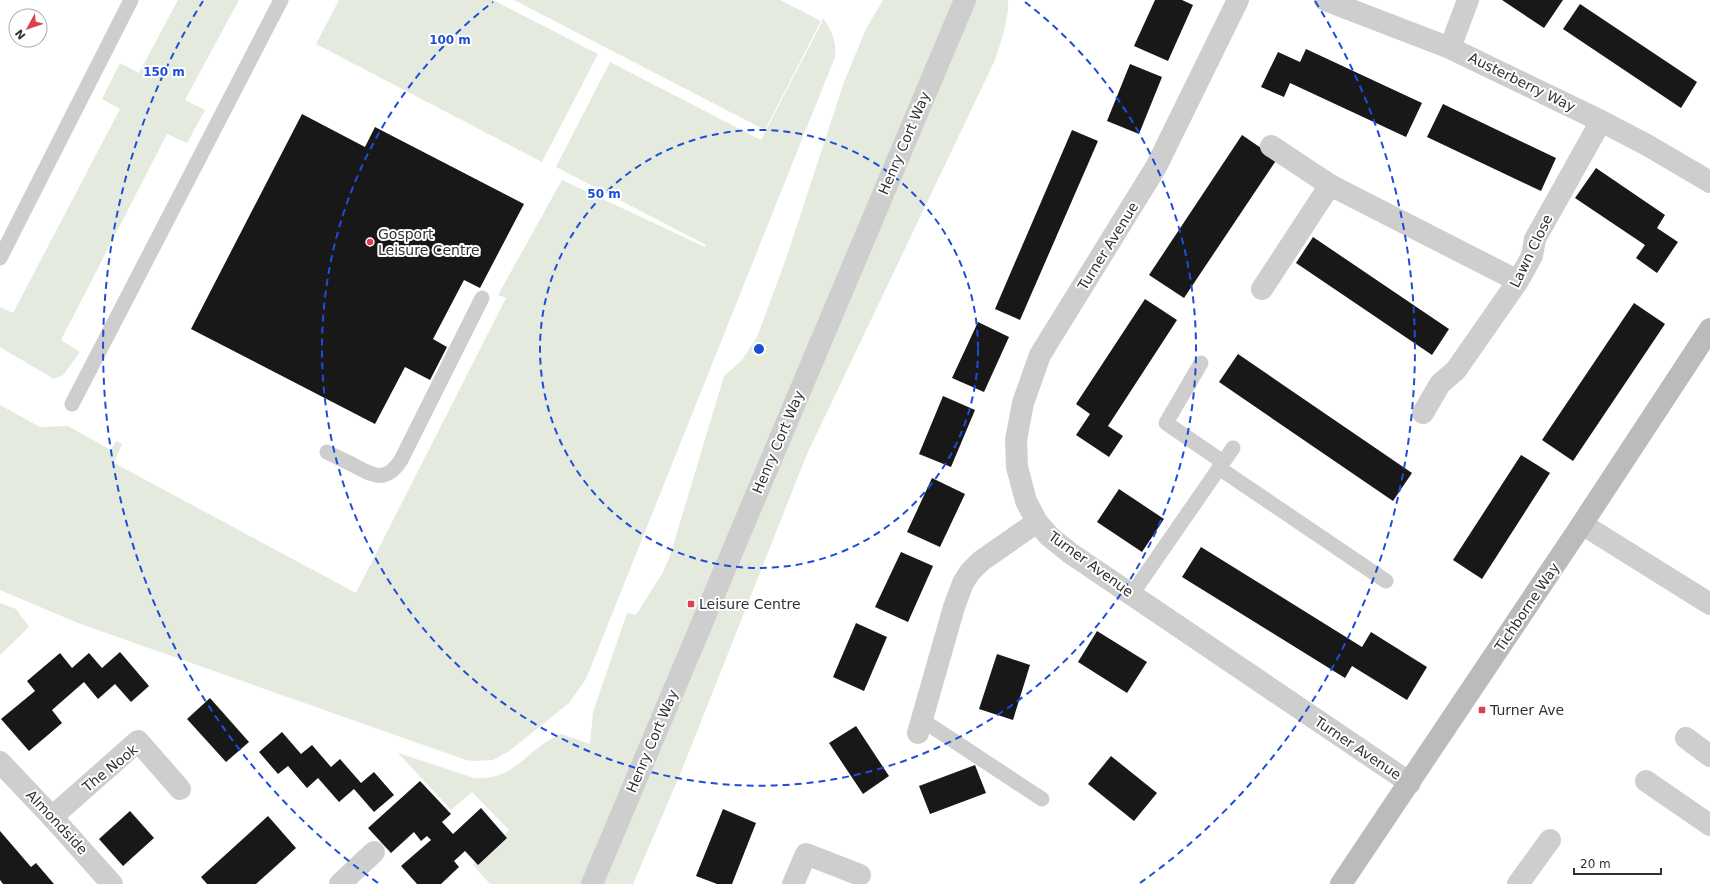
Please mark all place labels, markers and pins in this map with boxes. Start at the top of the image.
place label: Gosport Leisure Centre [378,226,480,258]
marker: Gosport Leisure Centre [365,237,375,247]
centre of rings [752,342,766,356]
place label: Leisure Centre [699,596,801,612]
marker: Leisure Centre [686,599,696,609]
place label: Turner Ave [1489,702,1564,718]
marker: Turner Ave [1477,705,1487,715]

